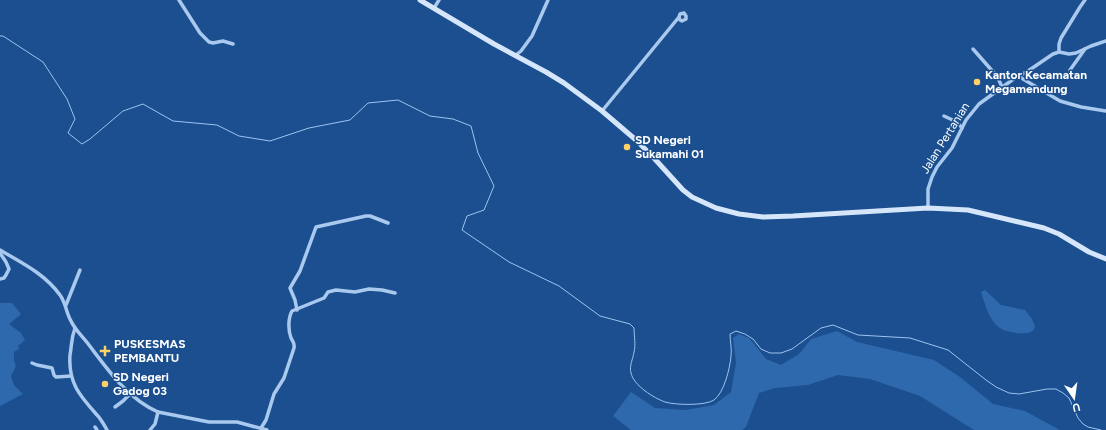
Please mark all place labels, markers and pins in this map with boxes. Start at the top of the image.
place label: Kantor Kecamatan Megamendung [985,68,1087,96]
marker: Kantor Kecamatan Megamendung [972,77,982,87]
place label: SD Negeri Sukamahi 01 [635,133,704,161]
marker: SD Negeri Sukamahi 01 [622,142,632,152]
place label: PUSKESMAS PEMBANTU [114,337,185,365]
marker: PUSKESMAS PEMBANTU [99,345,111,357]
place label: SD Negeri Gadog 03 [113,370,169,398]
marker: SD Negeri Gadog 03 [100,379,110,389]

